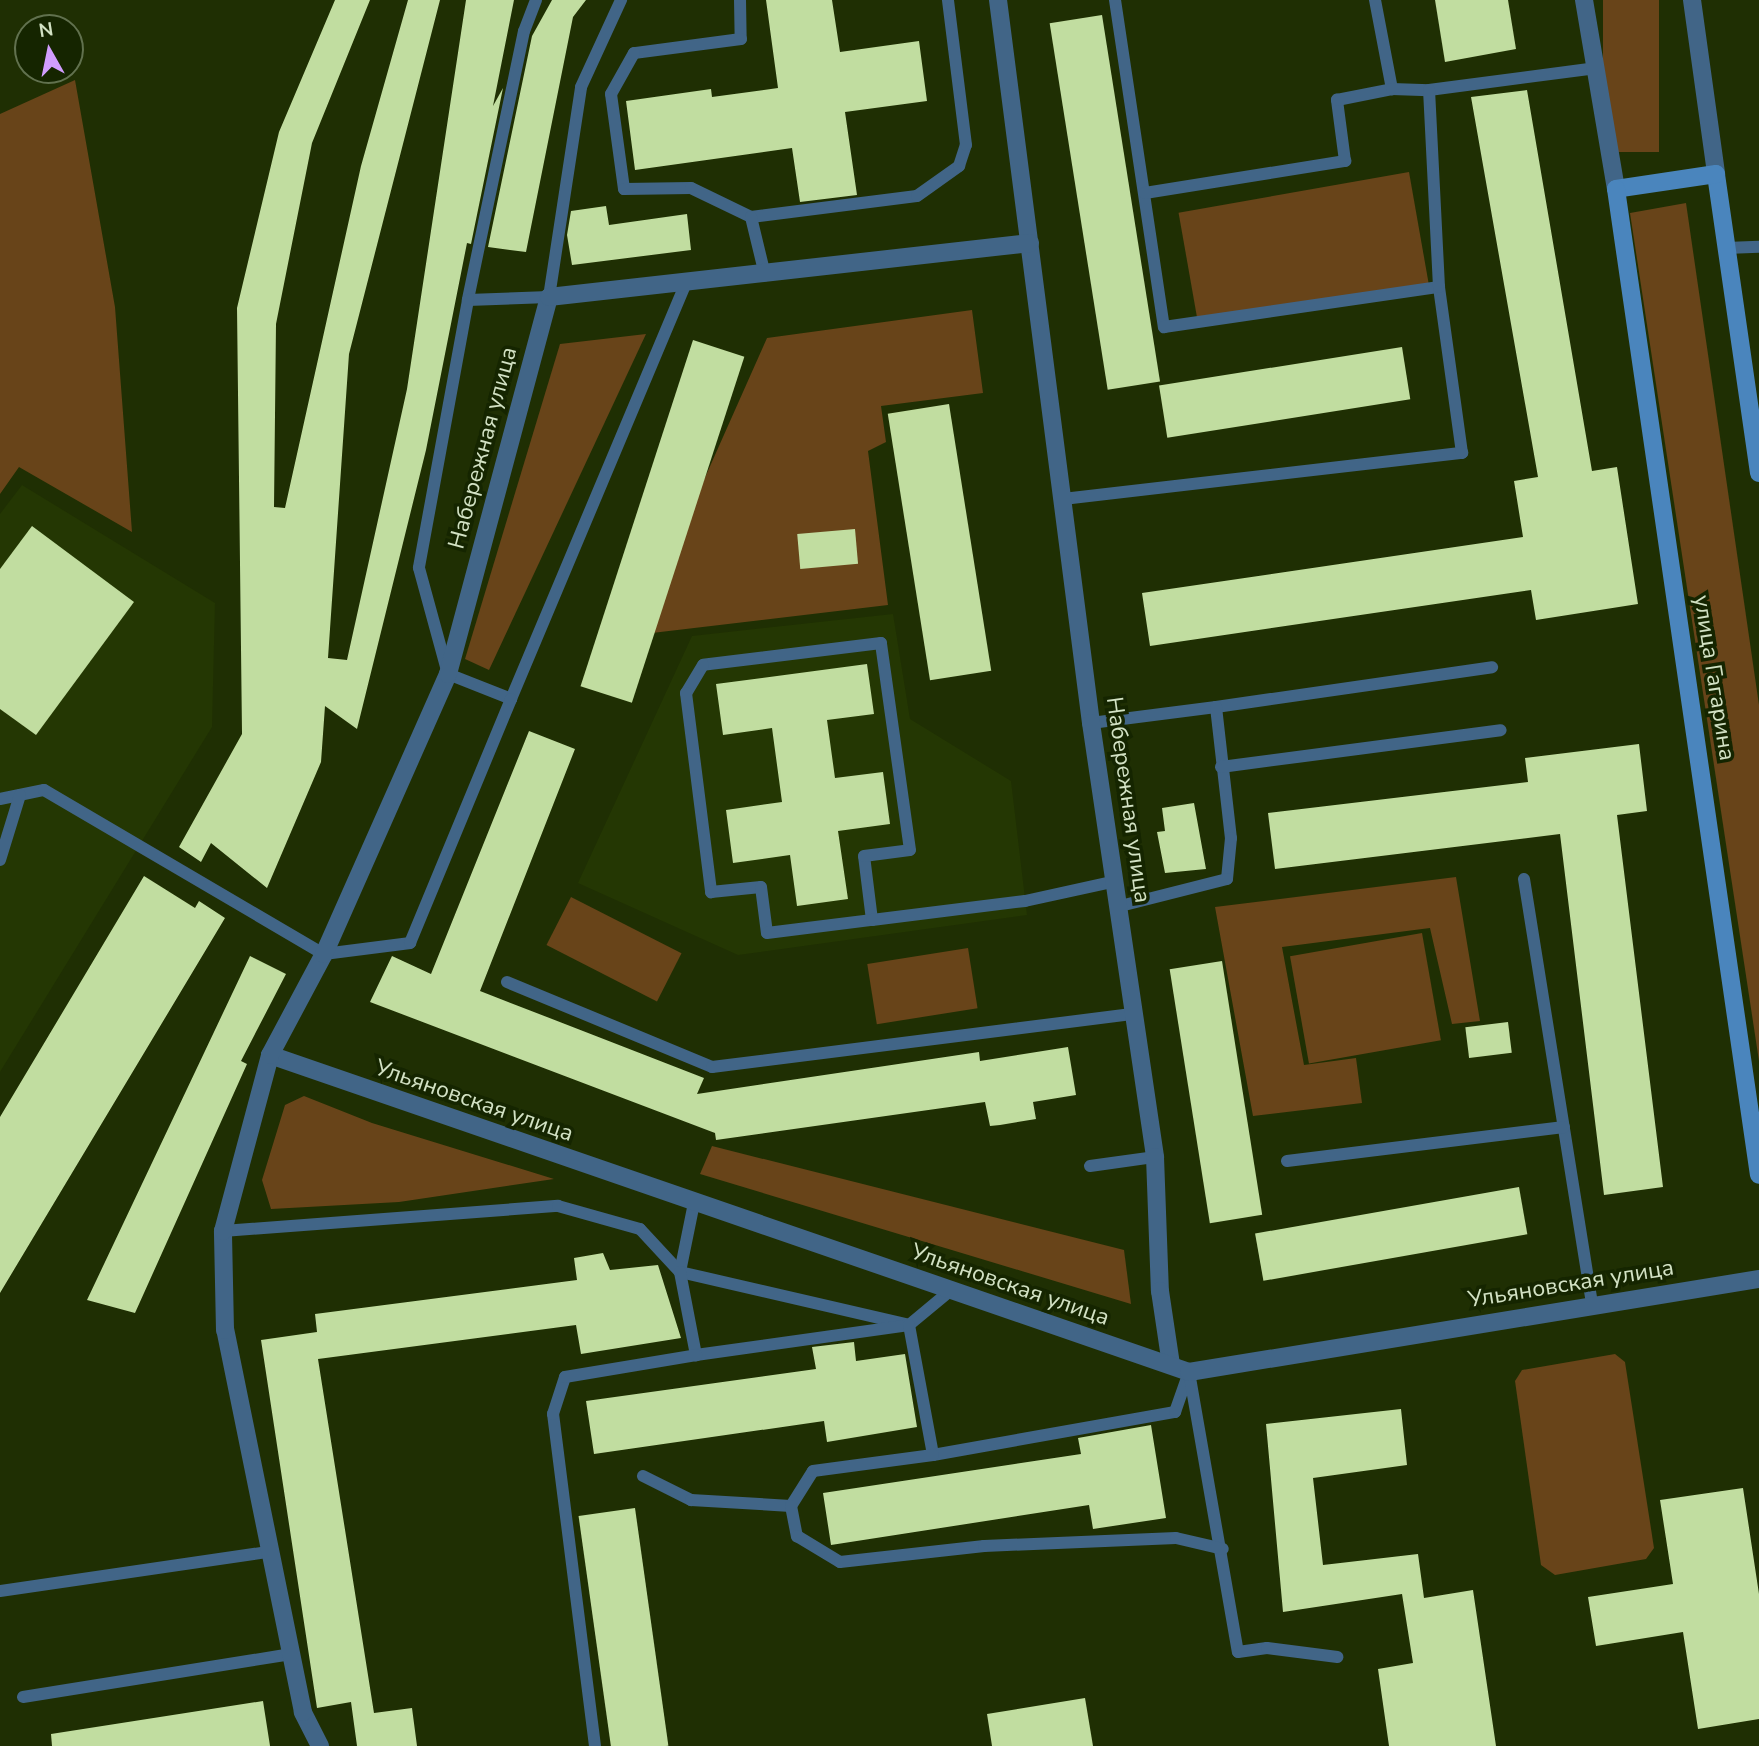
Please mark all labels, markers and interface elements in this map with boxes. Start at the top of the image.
north arrow [14,14,84,84]
text: N [37,16,55,44]
street label: Набережная улица [443,344,523,552]
street label: улица Гагарина [1687,593,1741,763]
street label: Набережная улица [1100,695,1156,905]
street label: Ульяновская улица [371,1054,577,1148]
street label: Ульяновская улица [907,1238,1113,1332]
street label: Ульяновская улица [1466,1254,1676,1314]

